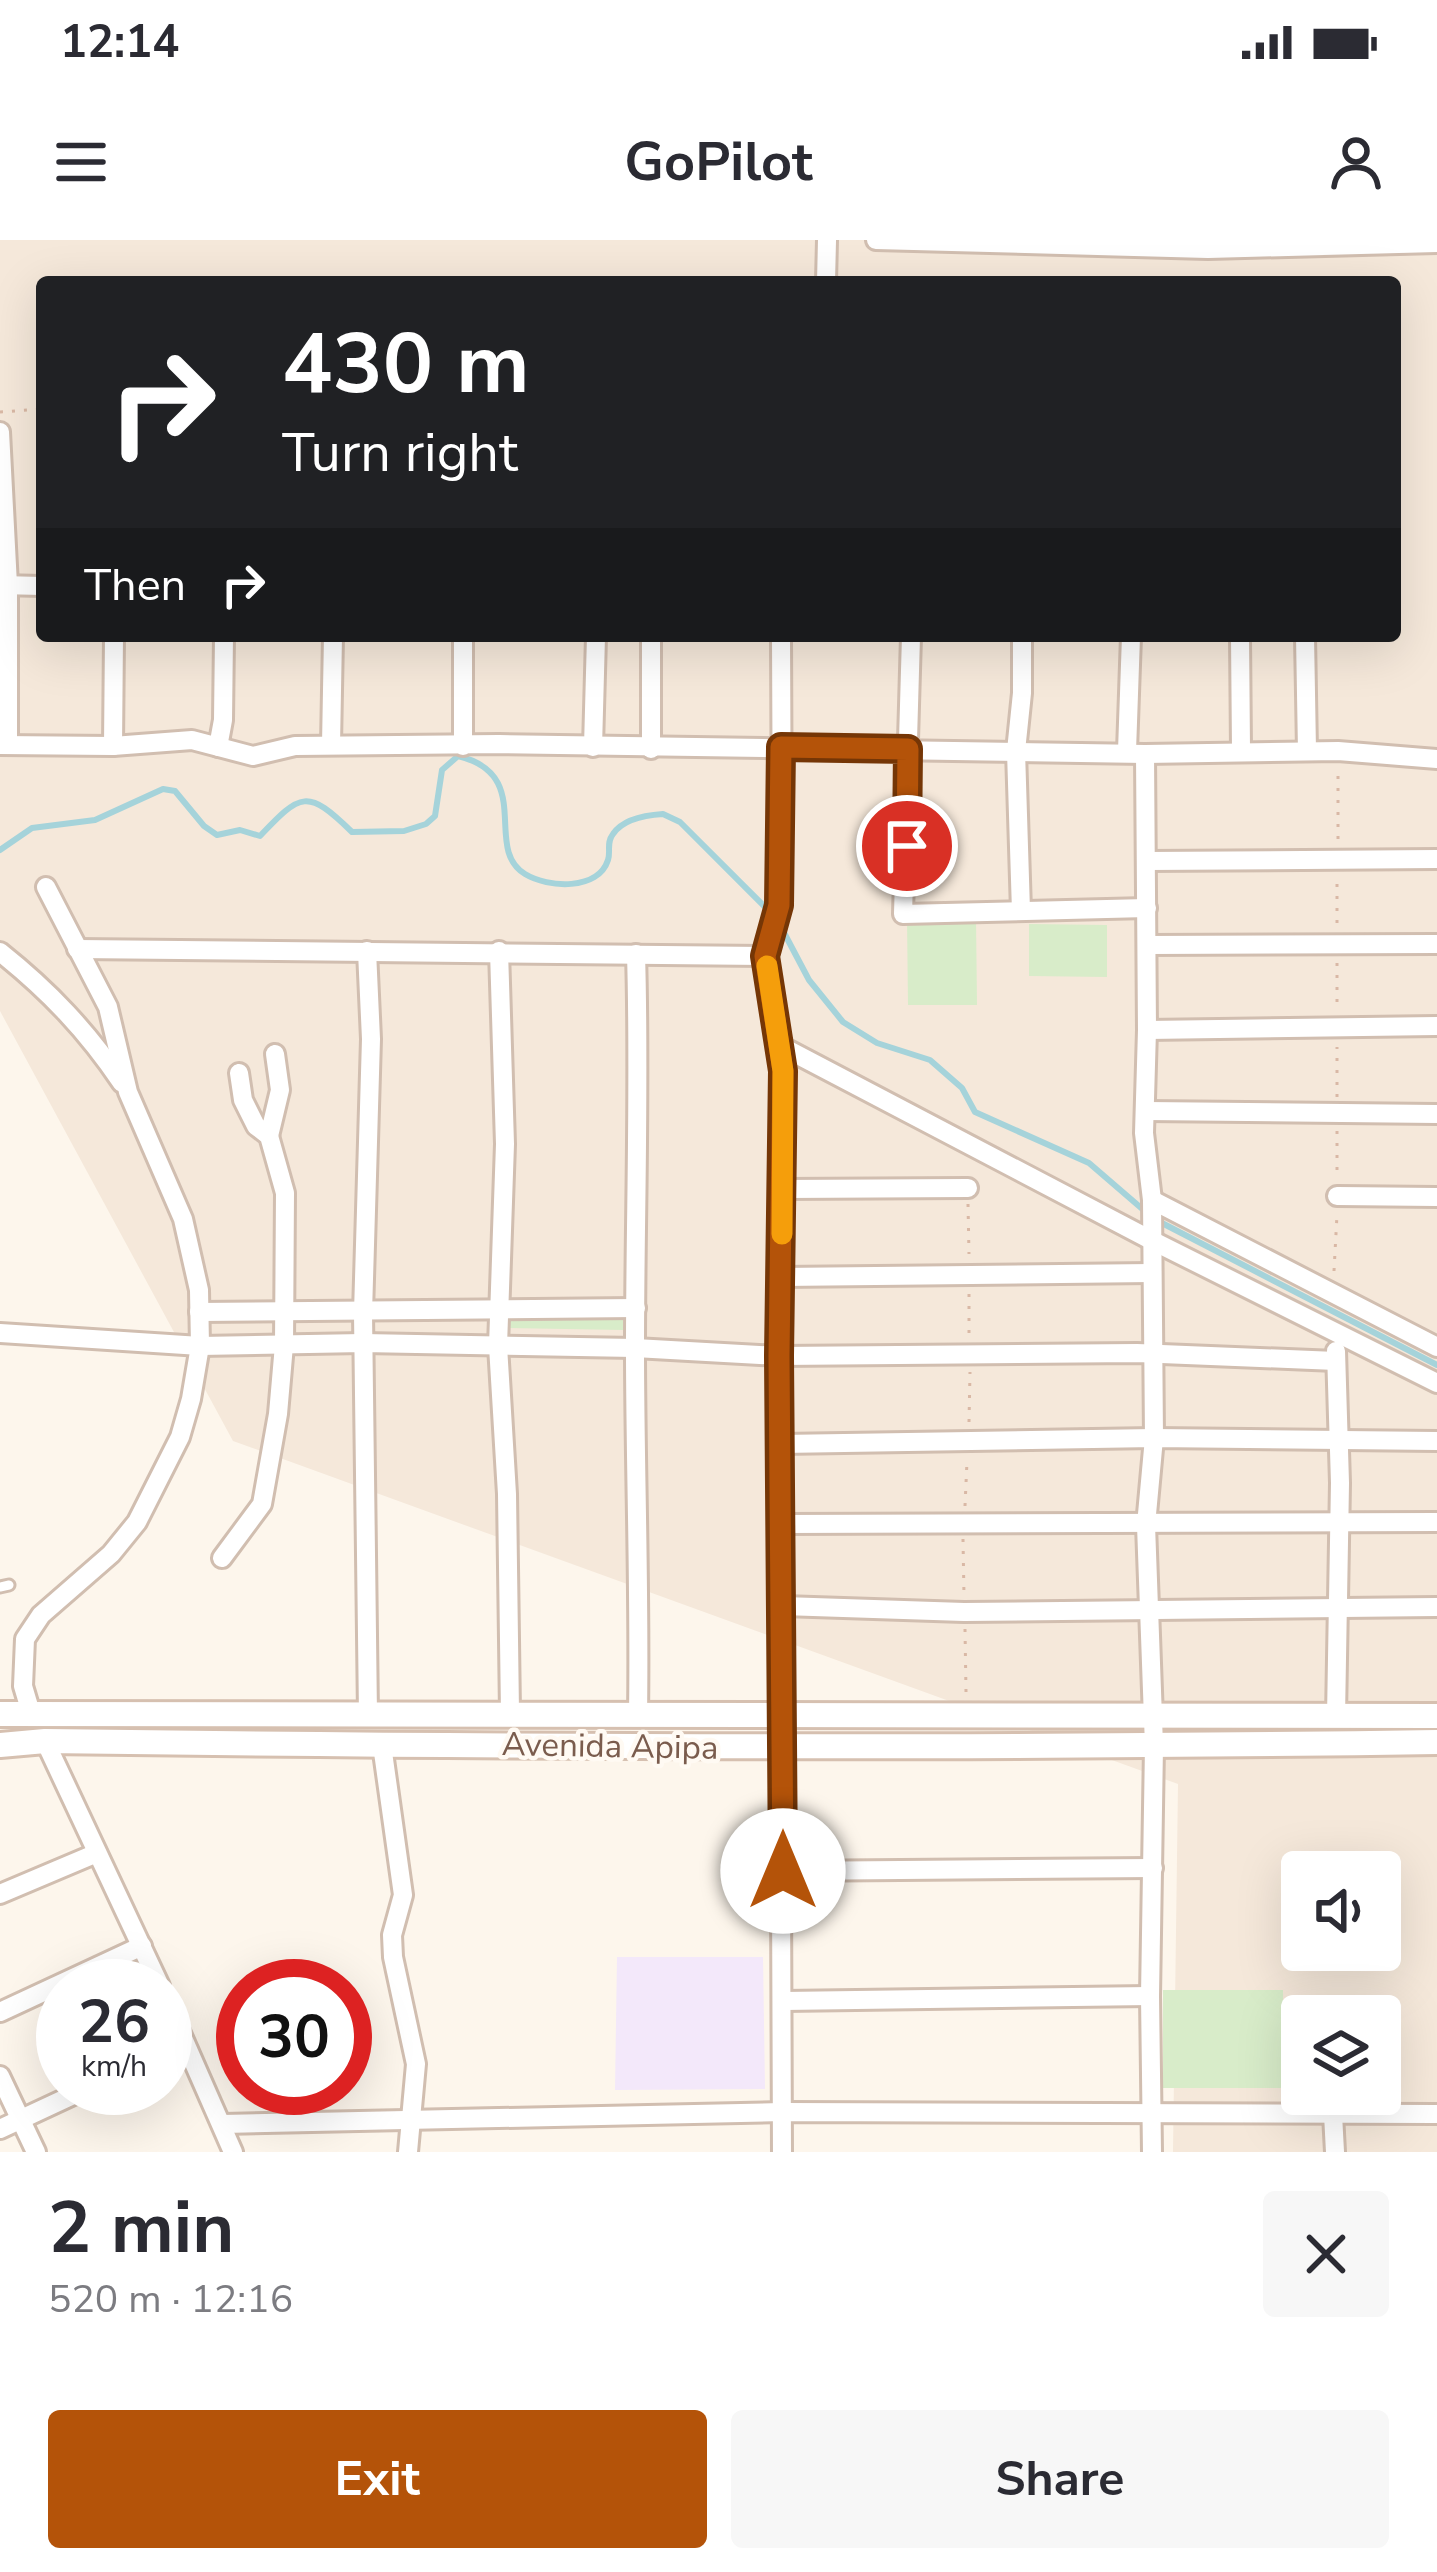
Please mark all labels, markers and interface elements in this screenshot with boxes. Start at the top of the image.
text: 12:14 [60,12,179,73]
text: GoPilot [624,125,813,199]
icon: menu [48,129,114,195]
icon: person [1323,129,1389,195]
text: 430 m [282,307,530,422]
icon: right [84,324,240,480]
text: Turn right [282,416,518,490]
icon: right [210,552,276,618]
text: Then [84,555,186,616]
pin [856,795,958,897]
icon: arrive [874,813,940,879]
street label: Avenida Apipa [501,1722,719,1771]
position arrow [720,1808,846,1934]
map controls [1281,1851,1401,2115]
button: sound [1281,1851,1401,1971]
speed limit sign: 30 [216,1959,372,2115]
text: 26 [78,1981,150,2063]
button: layers [1281,1995,1401,2115]
text: km/h [81,2046,147,2087]
text: 2 min [48,2179,234,2277]
button: close [1263,2191,1389,2317]
text: 520 m · 12:16 [48,2273,293,2326]
button: Exit [48,2410,707,2548]
button: Share [731,2410,1389,2548]

